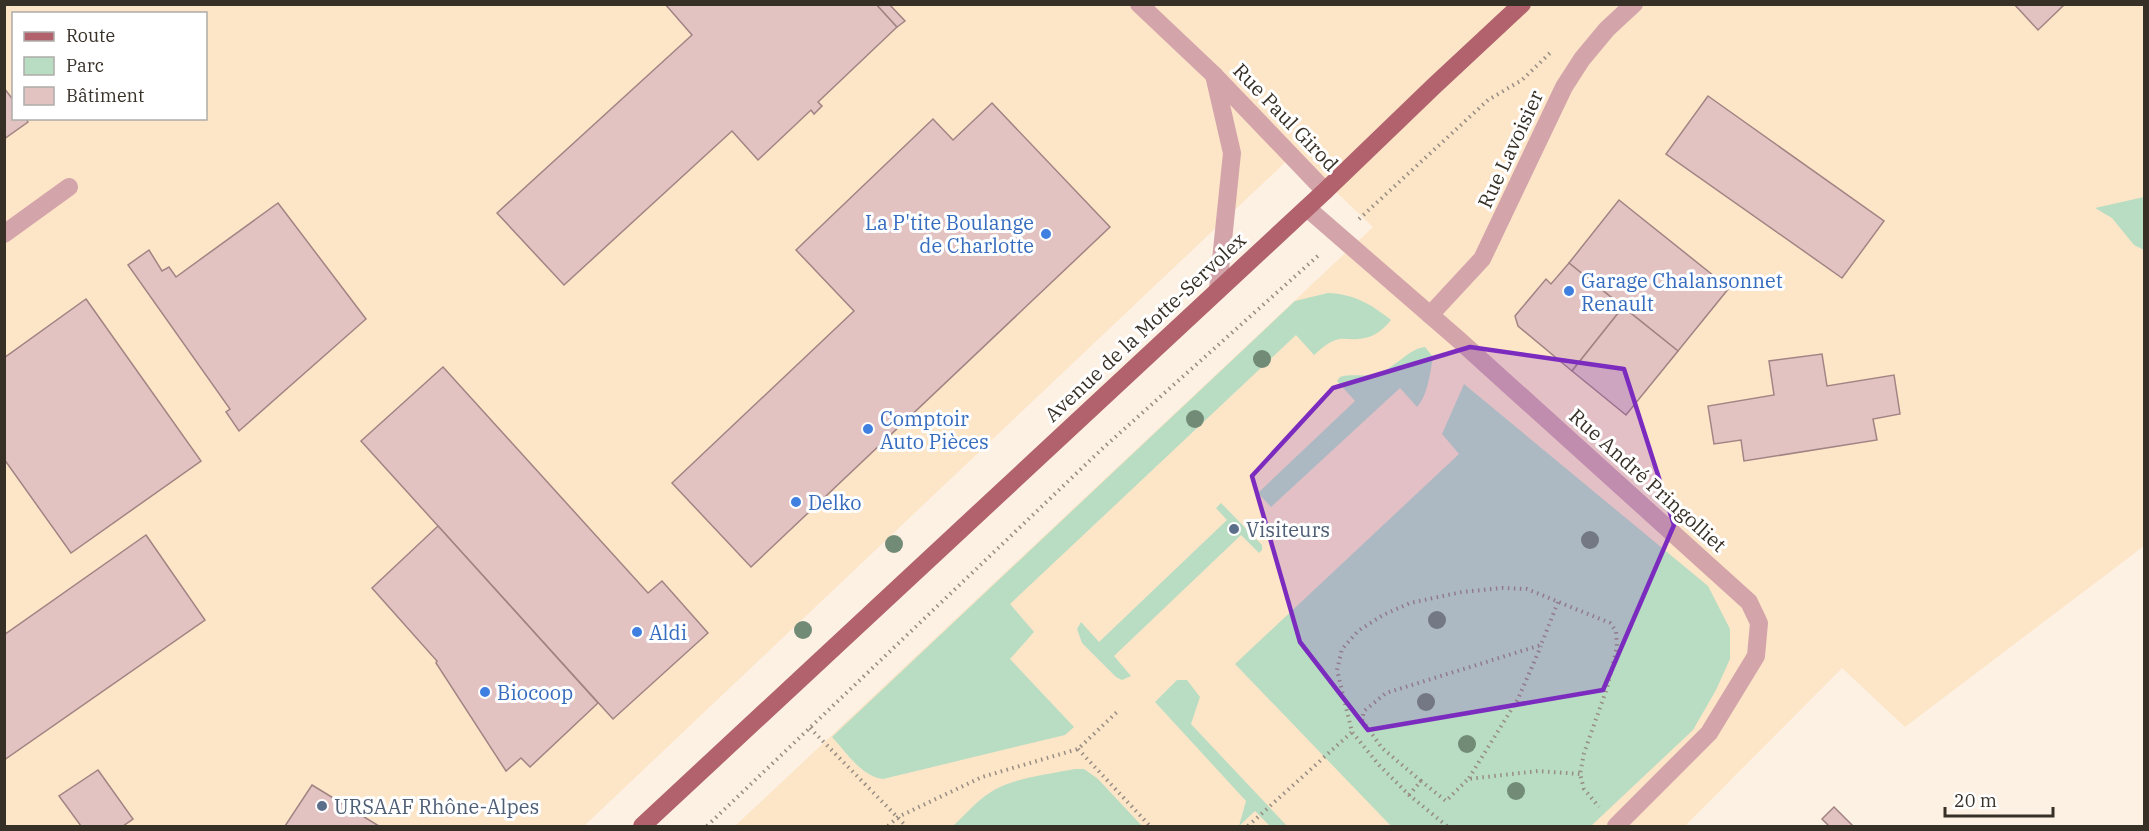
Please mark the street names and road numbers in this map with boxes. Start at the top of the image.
street label: Rue Paul Girod [1228,57,1344,177]
street label: Rue Lavoisier [1471,85,1549,212]
street label: Avenue de la Motte-Servolex [1038,226,1252,428]
street label: Rue André Pringolliet [1564,402,1732,558]

